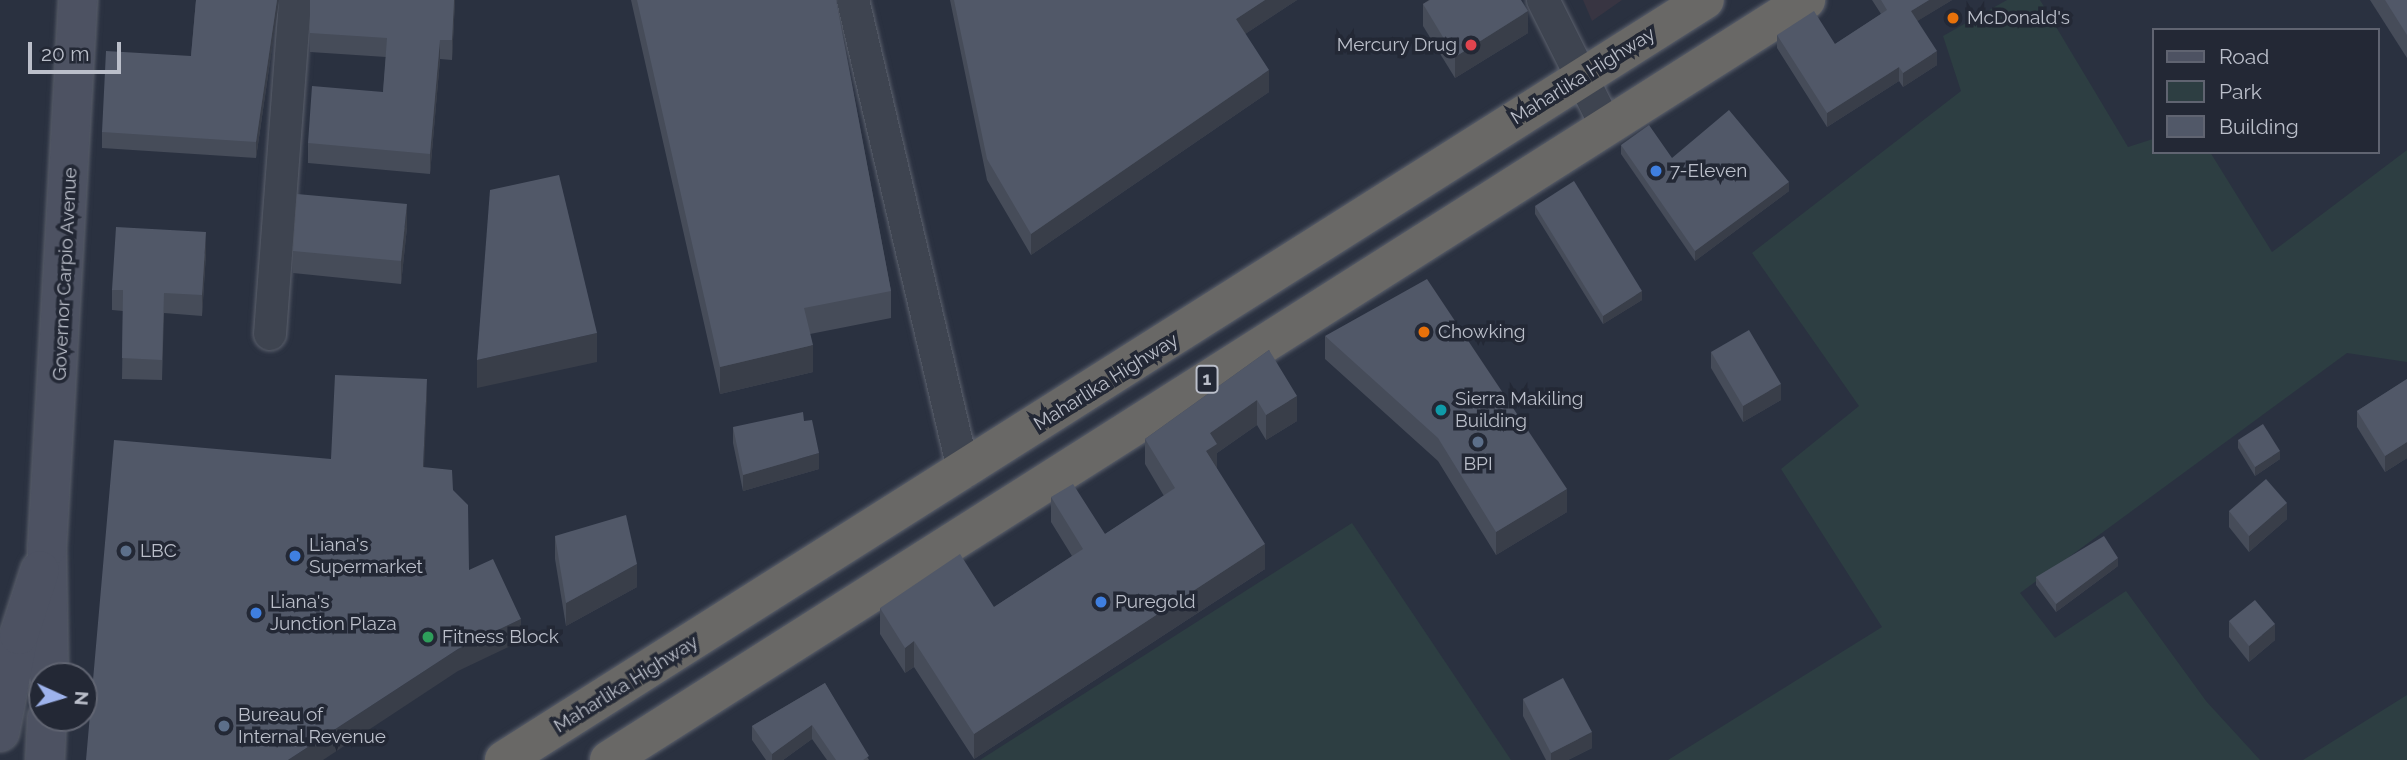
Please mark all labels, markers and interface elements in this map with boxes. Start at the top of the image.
place label: McDonald's [1967,7,2070,29]
marker: McDonald's [1945,10,1961,26]
street label: Maharlika Highway [1507,22,1659,130]
scale bar [32,28,124,72]
legend [2152,28,2379,154]
place label: Mercury Drug [1336,34,1457,56]
marker: Mercury Drug [1463,37,1479,53]
text: 20 m [41,41,89,66]
text: Road [2219,44,2269,69]
text: Park [2219,79,2262,104]
text: Building [2219,114,2299,139]
place label: 7-Eleven [1670,160,1747,182]
marker: 7-Eleven [1648,163,1664,179]
street label: Governor Carpio Avenue [48,166,82,382]
place label: Chowking [1438,321,1526,343]
marker: Chowking [1416,324,1432,340]
street label: Maharlika Highway [1030,328,1182,436]
road number: 1 [1195,365,1219,394]
place label: Sierra Makiling Building [1455,388,1584,432]
marker: Sierra Makiling Building [1433,402,1449,418]
marker: BPI [1470,434,1486,450]
place label: BPI [1463,453,1493,475]
place label: Liana's Supermarket [309,534,423,578]
place label: LBC [140,540,177,562]
marker: LBC [118,543,134,559]
marker: Liana's Supermarket [287,548,303,564]
place label: Liana's Junction Plaza [270,591,397,635]
place label: Puregold [1115,591,1196,613]
marker: Puregold [1093,594,1109,610]
marker: Liana's Junction Plaza [248,605,264,621]
place label: Fitness Block [442,626,559,648]
marker: Fitness Block [420,629,436,645]
street label: Maharlika Highway [550,630,702,738]
north arrow [28,662,98,732]
text: N [70,690,93,706]
place label: Bureau of Internal Revenue [238,704,387,748]
marker: Bureau of Internal Revenue [216,718,232,734]

